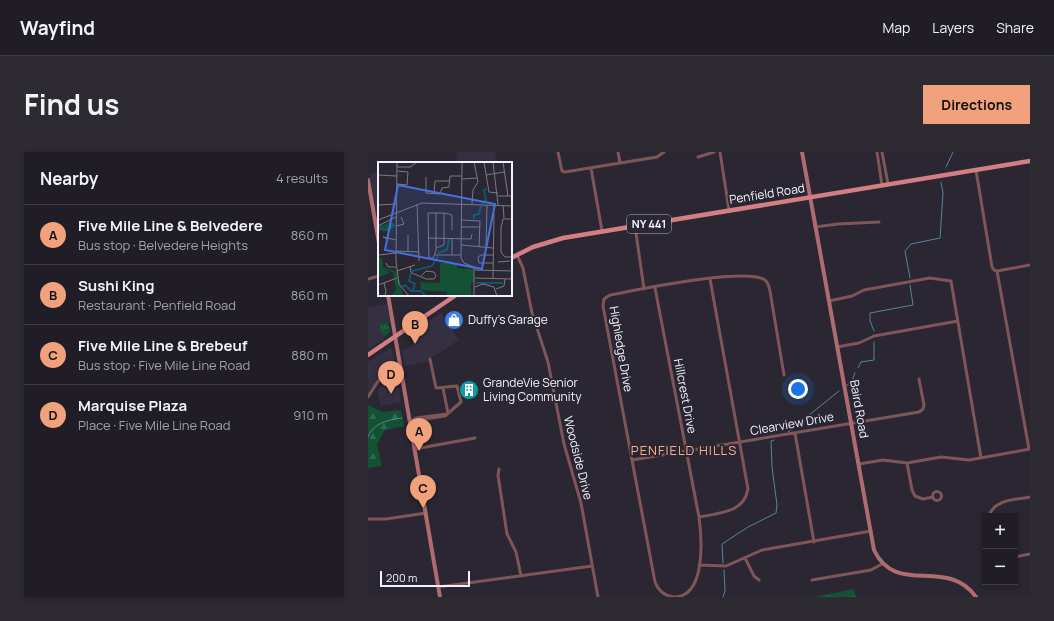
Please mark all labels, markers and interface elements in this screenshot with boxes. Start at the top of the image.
text: Wayfind [20,15,95,41]
text: Map [882,18,910,37]
text: Layers [932,18,974,37]
text: Share [996,18,1034,37]
text: Find us [24,85,119,123]
button: Directions [923,85,1030,124]
inset map [378,162,512,296]
text: Nearby [40,167,98,190]
text: 4 results [276,169,328,187]
street label: Penfield Road [728,179,806,208]
text: Five Mile Line & Belvedere [78,215,263,236]
road number: NY 441 [627,215,671,233]
text: A [49,226,57,244]
text: 860 m [291,226,328,244]
text: Bus stop · Belvedere Heights [78,236,248,254]
text: Sushi King [78,275,155,296]
text: B [49,286,57,304]
text: 860 m [291,286,328,304]
text: Restaurant · Penfield Road [78,296,236,314]
street label: Highledge Drive [606,305,637,393]
shop icon: Duffy's Garage [443,309,465,331]
pin: B [402,311,428,344]
place label: Duffy's Garage [468,311,548,328]
text: Five Mile Line & Brebeuf [78,335,248,356]
text: C [48,346,58,364]
text: 880 m [291,346,328,364]
text: Bus stop · Five Mile Line Road [78,356,250,374]
street label: Hillcrest Drive [670,357,701,435]
pin: D [378,361,404,394]
place label: GrandeVie Senior Living Community [483,374,582,405]
street label: Baird Road [846,378,873,439]
building icon: GrandeVie Senior Living Community [458,379,480,401]
your location [788,379,808,399]
text: Marquise Plaza [78,395,187,416]
text: D [48,406,58,424]
text: 910 m [293,406,328,424]
street label: Clearview Drive [749,408,835,439]
street label: Woodside Drive [560,414,597,501]
text: Place · Five Mile Line Road [78,416,231,434]
pin: A [406,418,432,451]
district label: PENFIELD HILLS [631,441,737,459]
pin: C [410,475,436,508]
map controls [982,513,1018,585]
button: + [982,513,1018,549]
button: − [982,549,1018,585]
scale bar [380,569,470,588]
text: 200 m [386,570,417,585]

